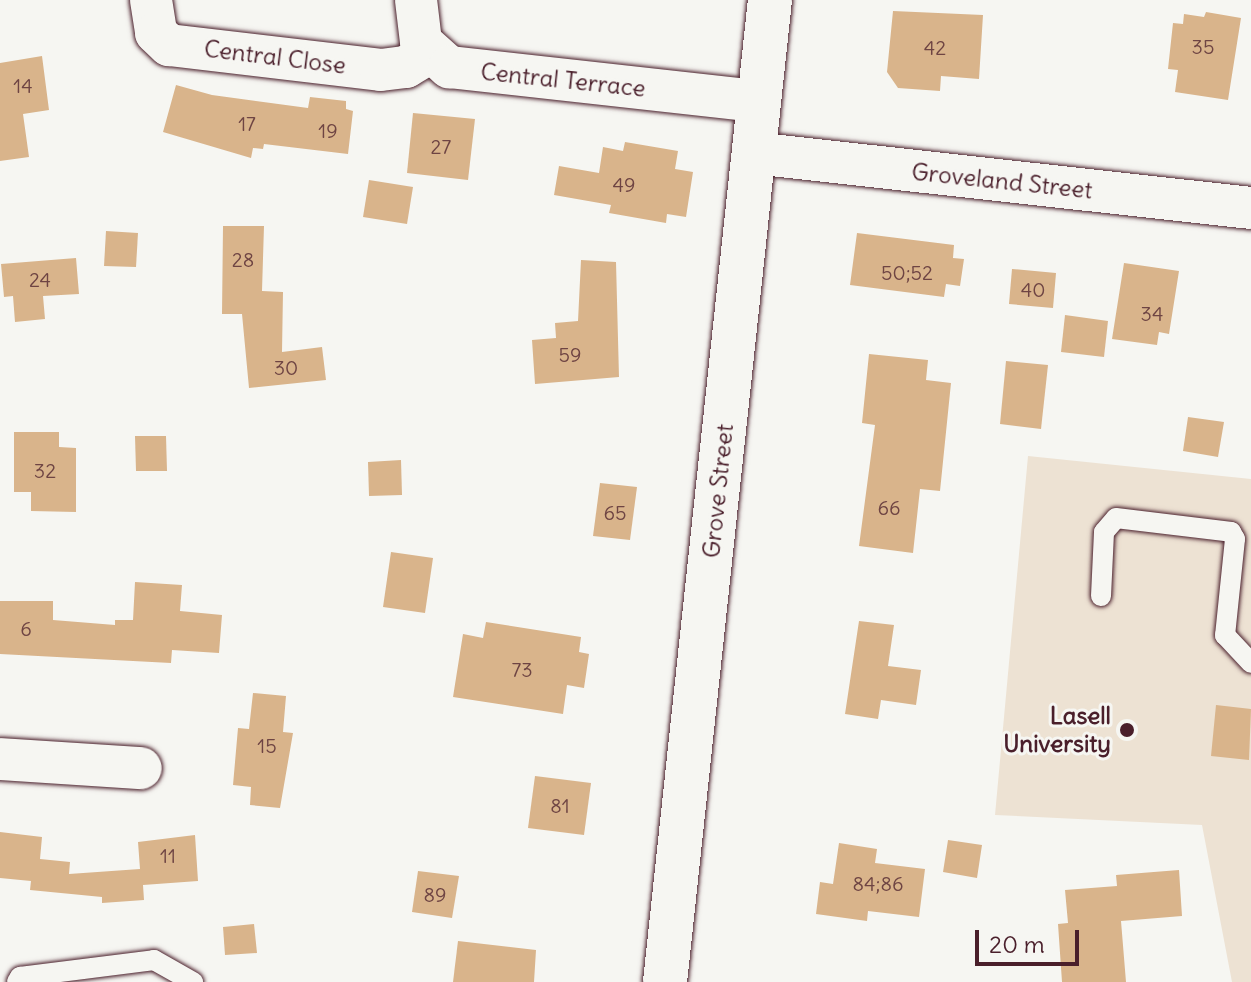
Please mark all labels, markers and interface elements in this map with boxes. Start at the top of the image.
street label: Central Close [202,34,348,80]
house number: 35 [1192,34,1214,58]
house number: 42 [924,35,946,59]
street label: Central Terrace [479,57,647,103]
house number: 14 [13,73,33,97]
house number: 17 [238,111,256,135]
house number: 19 [318,118,338,142]
house number: 27 [431,134,451,158]
street label: Groveland Street [910,157,1094,205]
house number: 49 [612,172,636,196]
house number: 28 [232,247,254,271]
house number: 50;52 [881,260,933,284]
house number: 24 [29,267,51,291]
house number: 40 [1021,277,1045,301]
house number: 34 [1141,301,1163,325]
house number: 59 [559,342,581,366]
house number: 30 [274,355,298,379]
street label: Grove Street [697,422,739,560]
house number: 32 [34,458,56,482]
house number: 66 [877,495,901,519]
house number: 65 [603,500,627,524]
house number: 6 [20,616,32,640]
house number: 73 [511,657,533,681]
place label: Lasell University [1003,702,1111,758]
marker: Lasell University [1118,721,1136,739]
house number: 15 [257,733,277,757]
house number: 81 [550,793,570,817]
house number: 11 [160,843,176,867]
house number: 84;86 [853,871,903,895]
house number: 89 [423,882,447,906]
scale bar [979,914,1083,964]
text: 20 m [989,929,1045,959]

